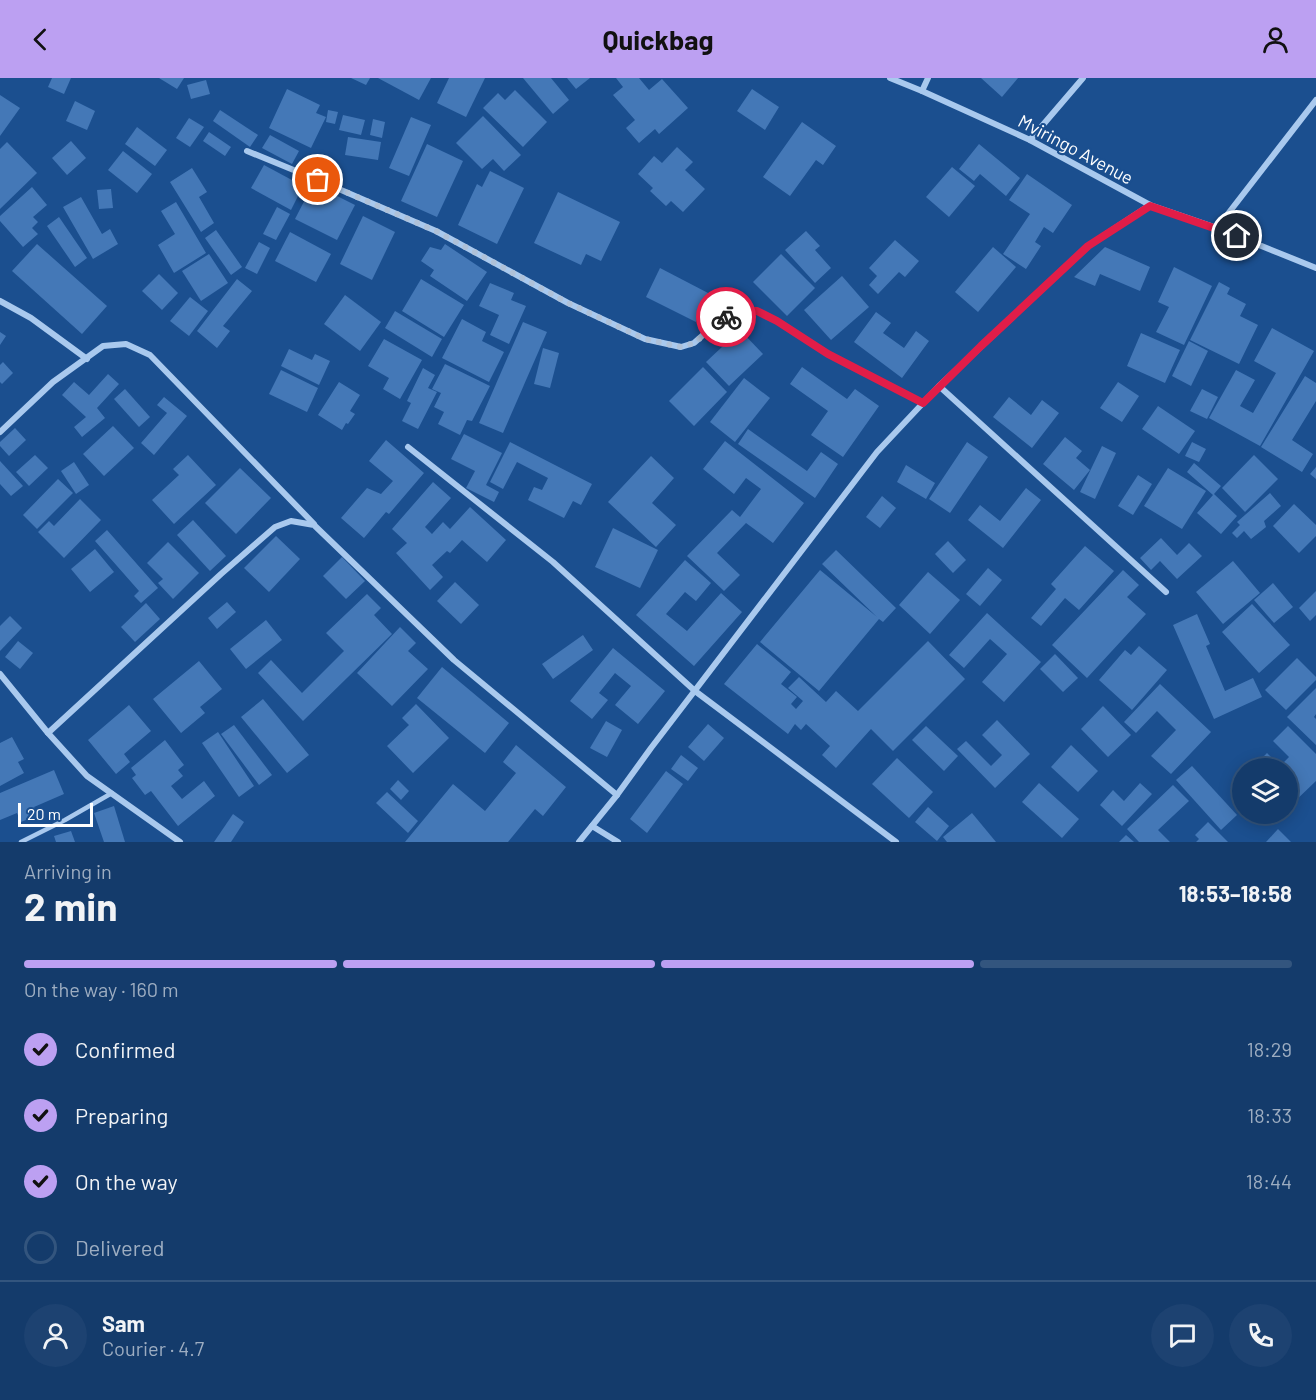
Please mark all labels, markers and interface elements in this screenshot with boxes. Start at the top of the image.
icon: back [24,23,57,56]
text: Quickbag [602,23,714,55]
icon: person [1259,23,1292,56]
street label: Mviringo Avenue [1015,109,1137,189]
pin [292,154,343,205]
icon: bag [301,163,334,196]
pin [1211,210,1262,261]
icon: home [1220,219,1253,252]
courier [696,287,756,347]
icon: bike [710,301,743,334]
map controls [1232,758,1298,824]
button: layers [1232,758,1298,824]
scale bar [18,800,93,828]
text: 20 m [27,804,61,823]
text: Arriving in [24,859,112,883]
text: 18:53–18:58 [1179,880,1292,906]
text: 2 min [24,882,117,929]
text: On the way · 160 m [24,977,179,1001]
icon: check [24,1033,57,1066]
text: Confirmed [75,1036,175,1062]
text: 18:29 [1247,1037,1292,1061]
icon: check [24,1099,57,1132]
text: Preparing [75,1102,168,1128]
text: 18:33 [1247,1103,1292,1127]
icon: check [24,1165,57,1198]
text: On the way [75,1168,178,1194]
text: 18:44 [1246,1169,1292,1193]
text: Delivered [75,1234,164,1260]
button: person [24,1304,87,1367]
button: chat [1151,1304,1214,1367]
button: phone [1229,1304,1292,1367]
text: Sam [102,1310,145,1336]
text: Courier · 4.7 [102,1336,204,1360]

